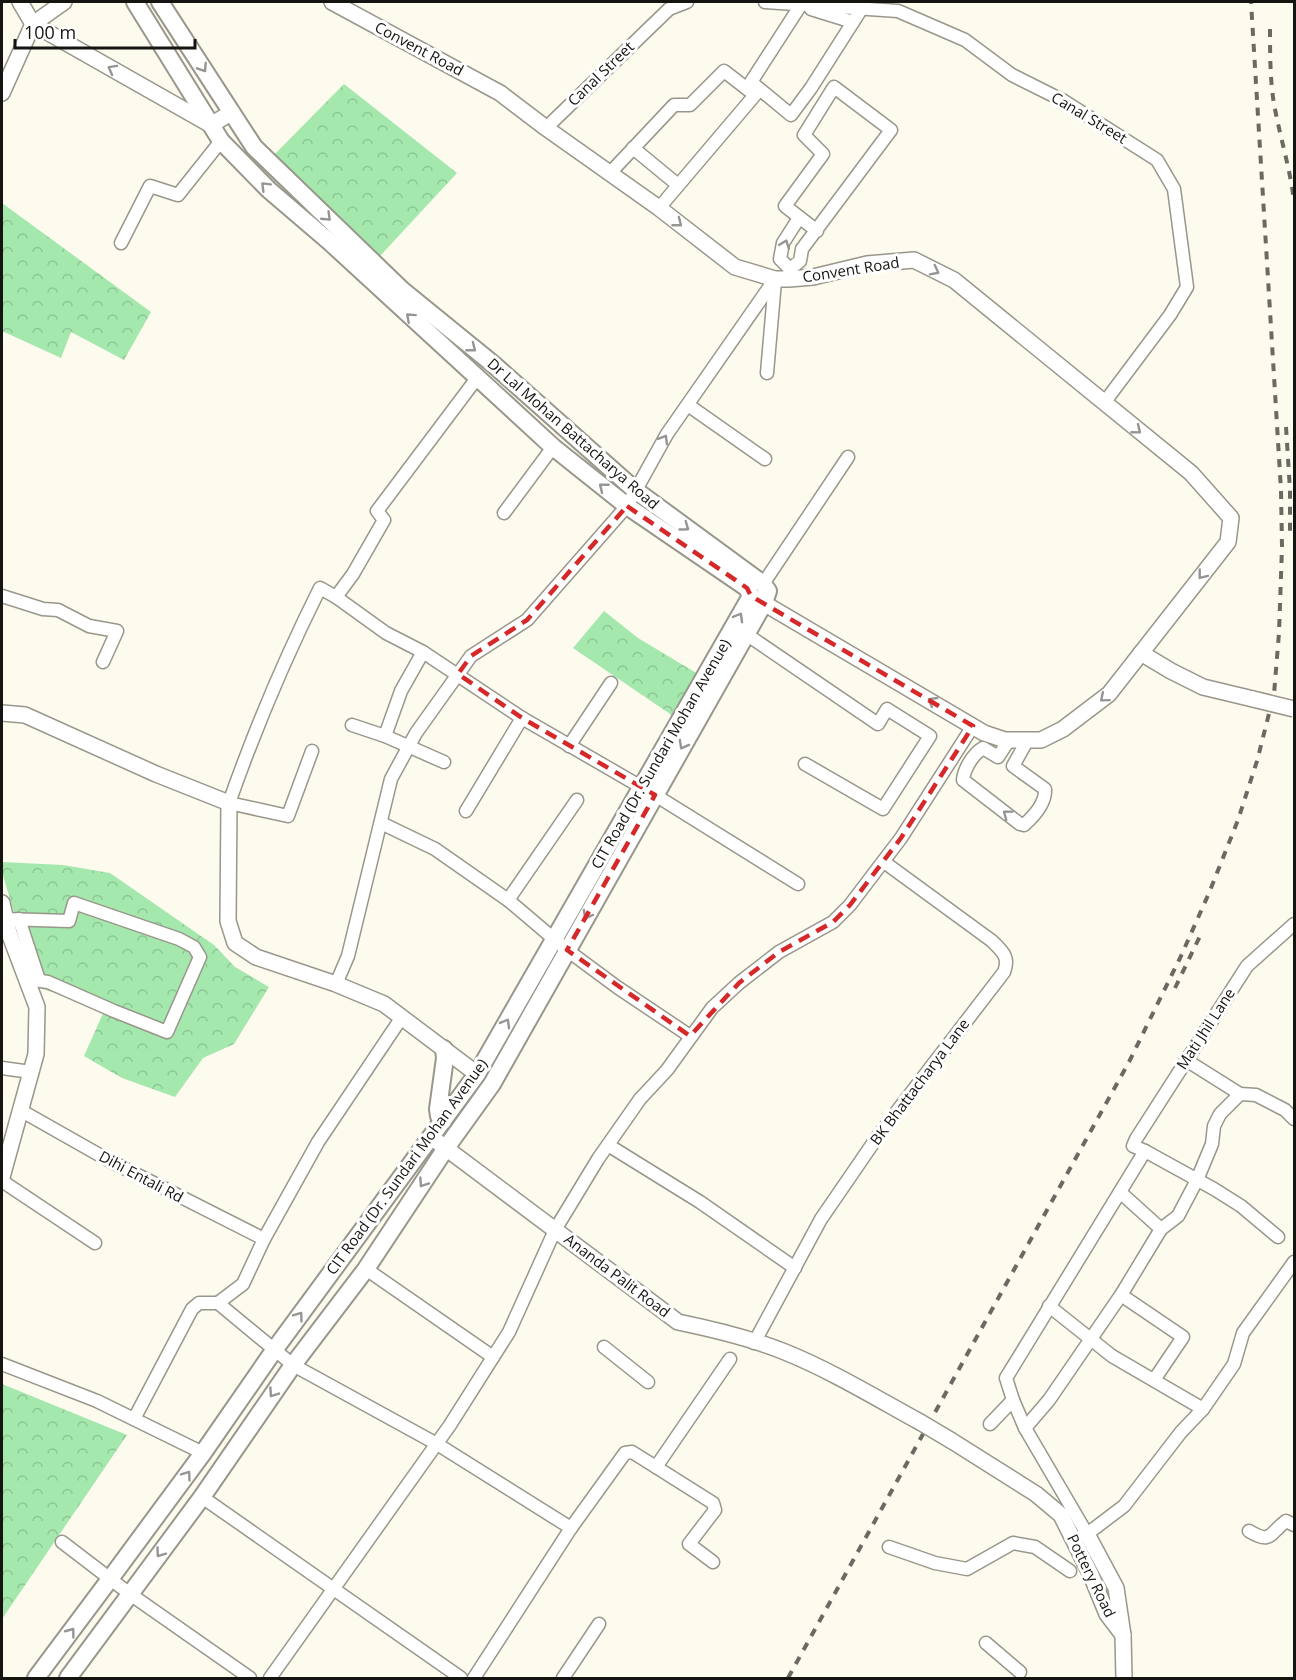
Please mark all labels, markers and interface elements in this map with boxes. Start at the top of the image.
scale bar [15,12,195,50]
street label: Convent Road [372,16,467,80]
text: 100 m [24,20,76,44]
street label: Canal Street [563,37,638,110]
one-way arrow [196,62,208,72]
one-way arrow [108,65,119,76]
street label: Canal Street [1048,87,1131,148]
one-way arrow [262,182,272,193]
one-way arrow [320,210,331,221]
one-way arrow [672,216,683,227]
one-way arrow [778,239,790,250]
street label: Convent Road [801,251,901,287]
one-way arrow [928,263,939,275]
one-way arrow [406,313,417,324]
one-way arrow [465,340,476,351]
street label: Dr Lal Mohan Battacharya Road [484,353,664,513]
one-way arrow [1130,423,1141,434]
one-way arrow [657,435,669,445]
one-way arrow [599,484,610,495]
one-way arrow [679,520,690,531]
one-way arrow [1199,568,1210,579]
one-way arrow [732,613,743,623]
street label: CIT Road (Dr. Sundari Mohan Avenue) [586,635,734,872]
one-way arrow [1100,690,1111,701]
one-way arrow [928,697,938,709]
one-way arrow [679,739,690,749]
one-way arrow [1002,810,1013,821]
one-way arrow [583,909,594,919]
street label: Mati Jhil Lane [1171,984,1239,1073]
street label: BK Bhattacharya Lane [865,1014,973,1149]
one-way arrow [499,1019,510,1029]
street label: CIT Road (Dr. Sundari Mohan Avenue) [321,1054,491,1278]
street label: Dihi Entali Rd [96,1146,187,1207]
one-way arrow [419,1177,430,1188]
street label: Ananda Palit Road [561,1229,675,1322]
one-way arrow [292,1311,303,1322]
one-way arrow [269,1387,280,1398]
one-way arrow [179,1470,190,1481]
street label: Pottery Road [1063,1531,1121,1621]
one-way arrow [157,1546,168,1557]
one-way arrow [64,1627,75,1638]

